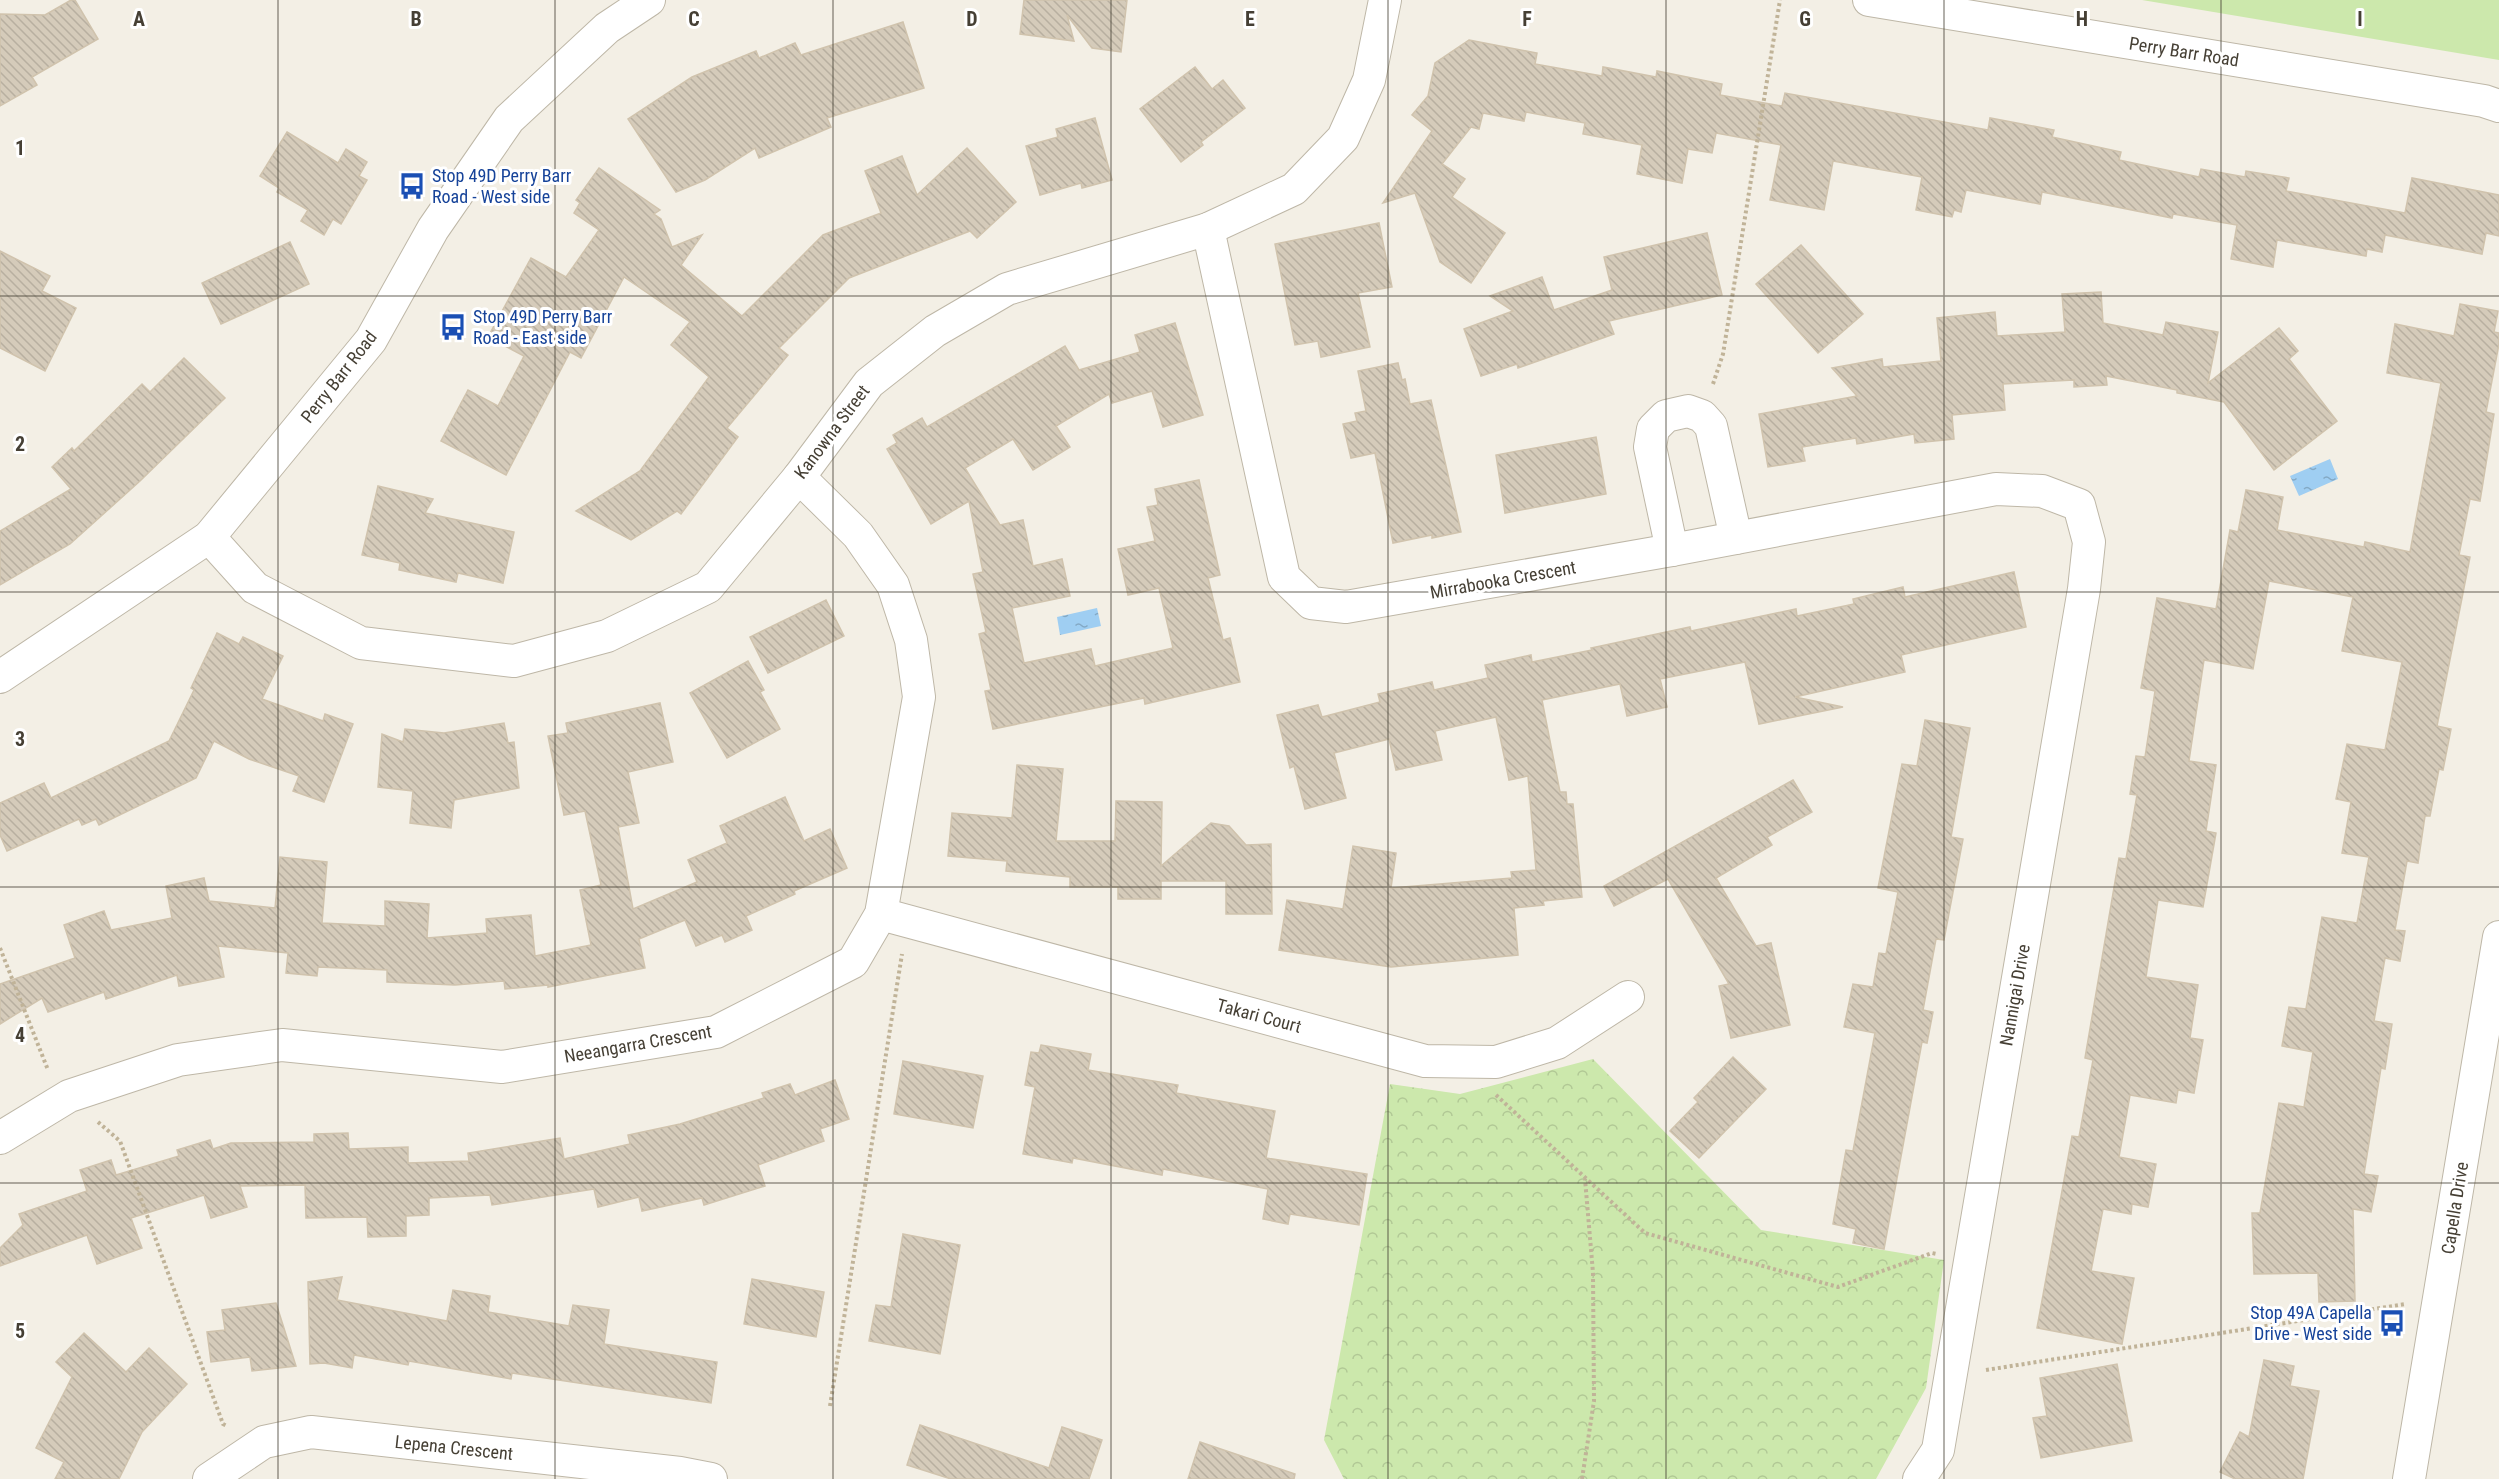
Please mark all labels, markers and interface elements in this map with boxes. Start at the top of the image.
text: A [133,7,145,31]
text: B [410,7,422,31]
text: C [688,7,700,31]
text: D [966,7,978,31]
text: E [1245,7,1255,31]
text: F [1522,7,1532,31]
text: G [1799,7,1811,31]
text: H [2076,7,2088,31]
text: I [2357,7,2363,31]
street label: Perry Barr Road [2128,32,2240,71]
text: 1 [15,136,25,160]
place label: Stop 49D Perry Barr Road - West side [432,165,572,207]
bus stop icon: Stop 49D Perry Barr Road - West side [397,171,427,201]
place label: Stop 49D Perry Barr Road - East side [473,306,613,348]
bus stop icon: Stop 49D Perry Barr Road - East side [438,312,468,342]
street label: Perry Barr Road [296,327,381,427]
street label: Kanowna Street [790,381,874,483]
text: 2 [15,432,25,456]
street label: Mirrabooka Crescent [1428,556,1577,603]
text: 3 [15,727,25,751]
street label: Nannigai Drive [1995,942,2034,1047]
street label: Takari Court [1215,994,1304,1037]
street label: Neeangarra Crescent [563,1020,713,1067]
text: 4 [15,1023,25,1047]
street label: Capella Drive [2437,1160,2472,1256]
place label: Stop 49A Capella Drive - West side [2250,1302,2372,1344]
bus stop icon: Stop 49A Capella Drive - West side [2377,1308,2407,1338]
text: 5 [15,1319,25,1343]
street label: Lepena Crescent [394,1431,514,1464]

